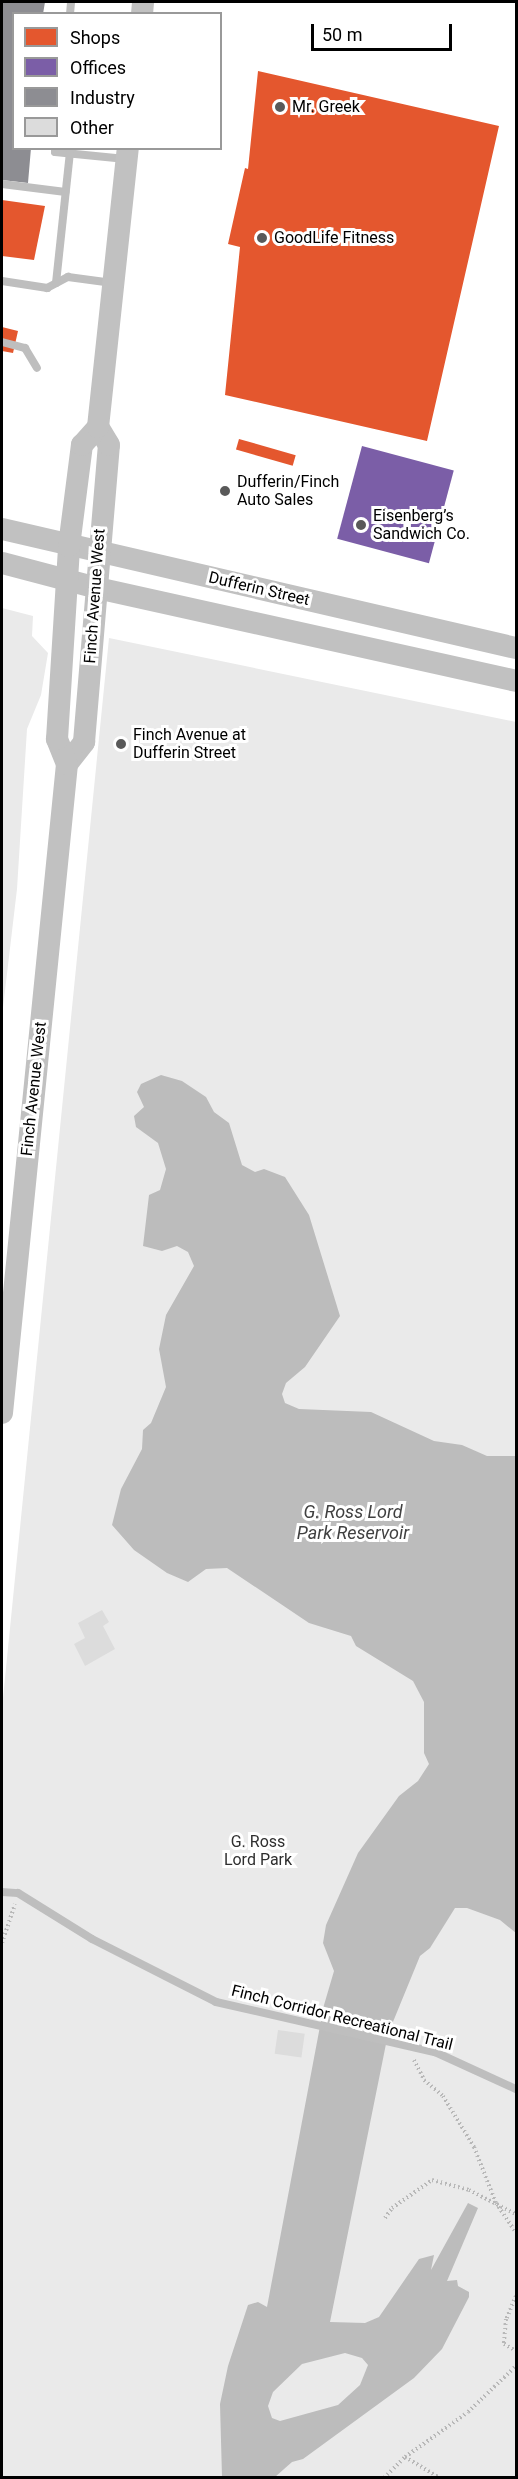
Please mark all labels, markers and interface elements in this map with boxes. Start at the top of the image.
legend [12,12,222,150]
scale bar [314,12,455,50]
text: 50 m [322,24,362,45]
text: Shops [70,27,120,48]
text: Offices [70,57,126,78]
text: Industry [70,87,135,108]
place label: Mr. Greek [292,97,360,117]
marker: Mr. Greek [273,100,287,114]
text: Other [70,117,114,138]
place label: GoodLife Fitness [274,228,394,248]
marker: GoodLife Fitness [255,231,269,245]
place label: Dufferin/Finch Auto Sales [237,472,339,510]
marker: Dufferin/Finch Auto Sales [218,484,232,498]
place label: Eisenberg’s Sandwich Co. [373,506,470,544]
marker: Eisenberg’s Sandwich Co. [354,518,368,532]
street label: Finch Avenue West [81,528,109,664]
street label: Dufferin Street [207,568,311,610]
place label: Finch Avenue at Dufferin Street [133,725,246,763]
marker: Finch Avenue at Dufferin Street [114,737,128,751]
street label: Finch Avenue West [17,1021,51,1157]
water label: G. Ross Lord Park Reservoir [297,1502,409,1544]
park label: G. Ross Lord Park [224,1832,292,1870]
street label: Finch Corridor Recreational Trail [229,1981,455,2055]

